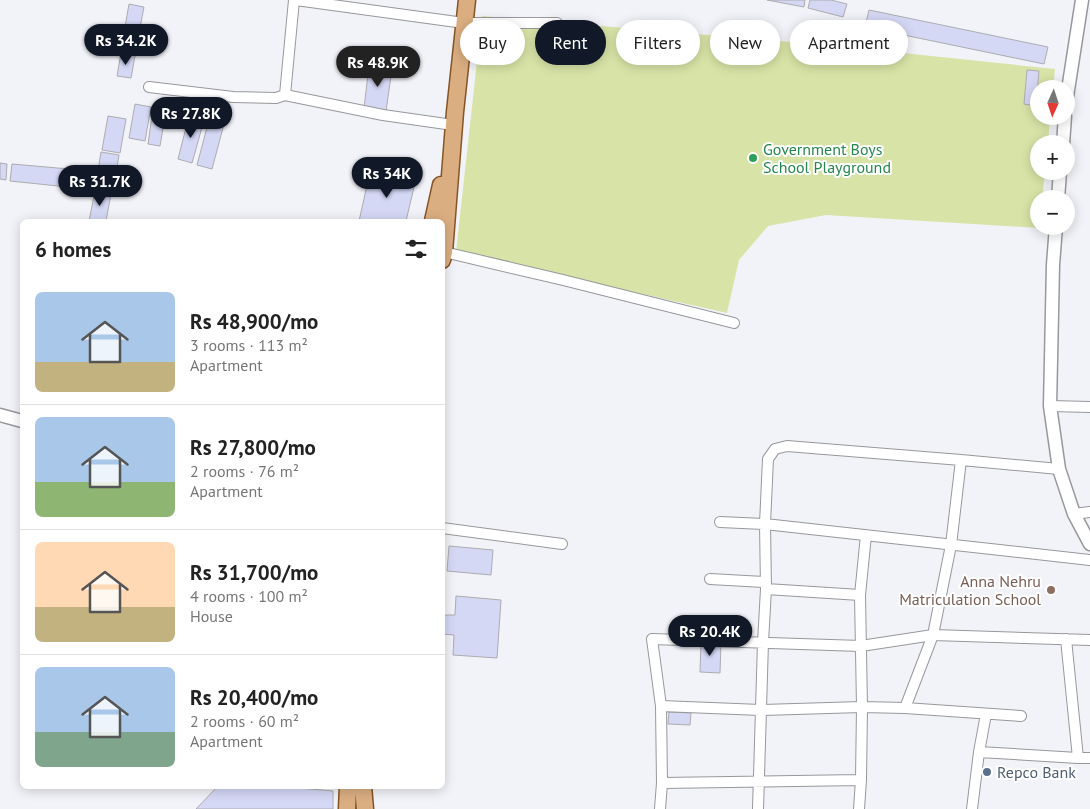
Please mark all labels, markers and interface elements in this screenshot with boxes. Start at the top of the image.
chip: Buy [460,20,525,65]
chip: Rent [535,20,606,65]
chip: Filters [616,20,700,65]
chip: New [710,20,780,65]
chip: Apartment [790,20,908,65]
pin: Rs 34.2K [74,23,178,66]
text: Rs 34.2K [95,30,157,50]
pin: Rs 48.9K [326,46,430,88]
text: Rs 48.9K [347,52,409,72]
north arrow [1030,80,1075,125]
map controls [1030,80,1075,235]
pin: Rs 27.8K [139,96,243,139]
text: Rs 27.8K [161,103,221,123]
button: + [1030,135,1075,180]
place label: Government Boys School Playground [763,139,891,177]
marker: Government Boys School Playground [747,152,759,164]
pin: Rs 34K [346,156,428,199]
text: Rs 34K [363,163,411,183]
pin: Rs 31.7K [48,164,152,207]
text: Rs 31.7K [69,171,131,191]
button: − [1030,190,1075,235]
icon: filters [402,235,430,263]
text: 6 homes [35,236,111,263]
text: Rs 48,900/mo [190,308,318,335]
icon: home [75,312,135,372]
text: 3 rooms · 113 m² [190,335,308,355]
text: Apartment [190,355,263,375]
text: Rs 27,800/mo [190,434,316,461]
icon: home [75,437,135,497]
text: 2 rooms · 76 m² [190,461,299,481]
text: Apartment [190,481,263,501]
text: Rs 31,700/mo [190,559,318,586]
icon: home [75,562,135,622]
place label: Anna Nehru Matriculation School [899,571,1041,609]
marker: Anna Nehru Matriculation School [1045,584,1057,596]
text: 4 rooms · 100 m² [190,586,308,606]
text: House [190,606,233,626]
pin: Rs 20.4K [658,614,762,657]
text: Rs 20.4K [679,621,741,641]
text: Rs 20,400/mo [190,684,318,711]
icon: home [75,687,135,747]
text: 2 rooms · 60 m² [190,711,299,731]
text: Apartment [190,731,263,751]
place label: Repco Bank [997,762,1076,782]
marker: Repco Bank [981,766,993,778]

